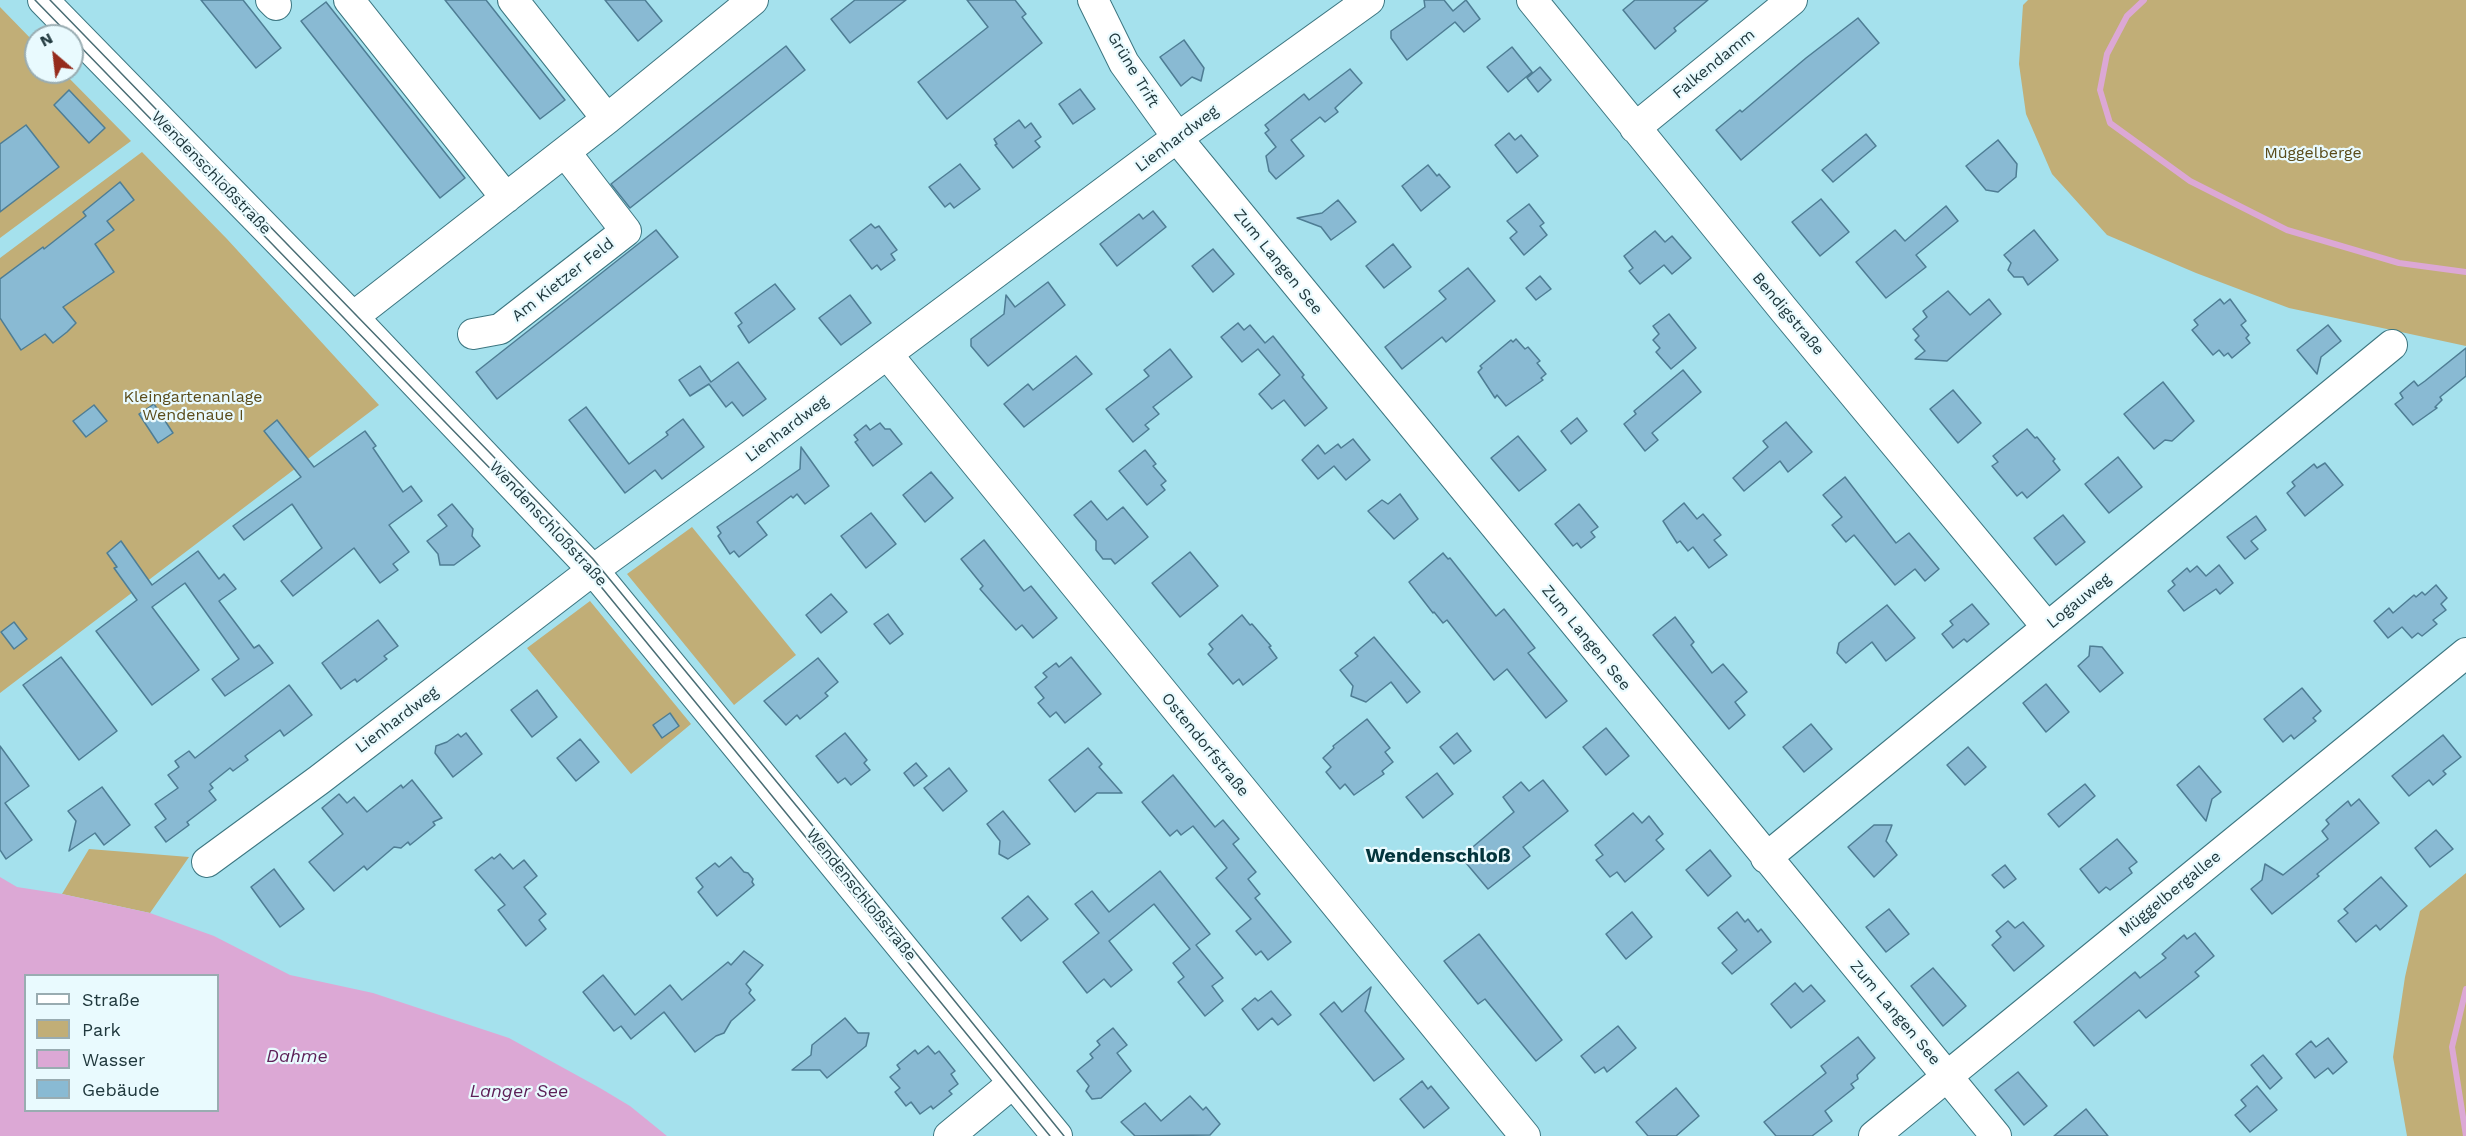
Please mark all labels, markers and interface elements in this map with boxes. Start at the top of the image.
north arrow [24,24,84,84]
street label: Falkendamm [1669,25,1759,103]
text: N [37,28,56,51]
street label: Grüne Trift [1103,29,1163,111]
street label: Lienhardweg [1132,102,1222,176]
street label: Wendenschloßstraße [147,107,275,239]
park label: Müggelberge [2264,143,2362,163]
street label: Zum Langen See [1229,205,1327,319]
street label: Am Kietzer Feld [508,234,618,326]
street label: Bendigstraße [1748,269,1828,359]
park label: Kleingartenanlage Wendenaue I [124,387,262,425]
street label: Lienhardweg [742,392,832,466]
street label: Wendenschloßstraße [485,457,611,591]
street label: Logauweg [2043,569,2115,633]
street label: Zum Langen See [1537,581,1635,695]
street label: Lienhardweg [352,683,442,757]
street label: Ostendorfstraße [1157,689,1253,801]
street label: Wendenschloßstraße [802,825,920,965]
district label: Wendenschloß [1365,844,1511,868]
street label: Müggelbergallee [2115,847,2225,941]
street label: Zum Langen See [1846,957,1944,1069]
legend [24,974,219,1112]
text: Straße [82,989,140,1010]
text: Park [82,1019,121,1040]
water label: Dahme [266,1046,328,1068]
text: Wasser [82,1049,145,1070]
text: Gebäude [82,1079,160,1100]
water label: Langer See [470,1081,568,1103]

